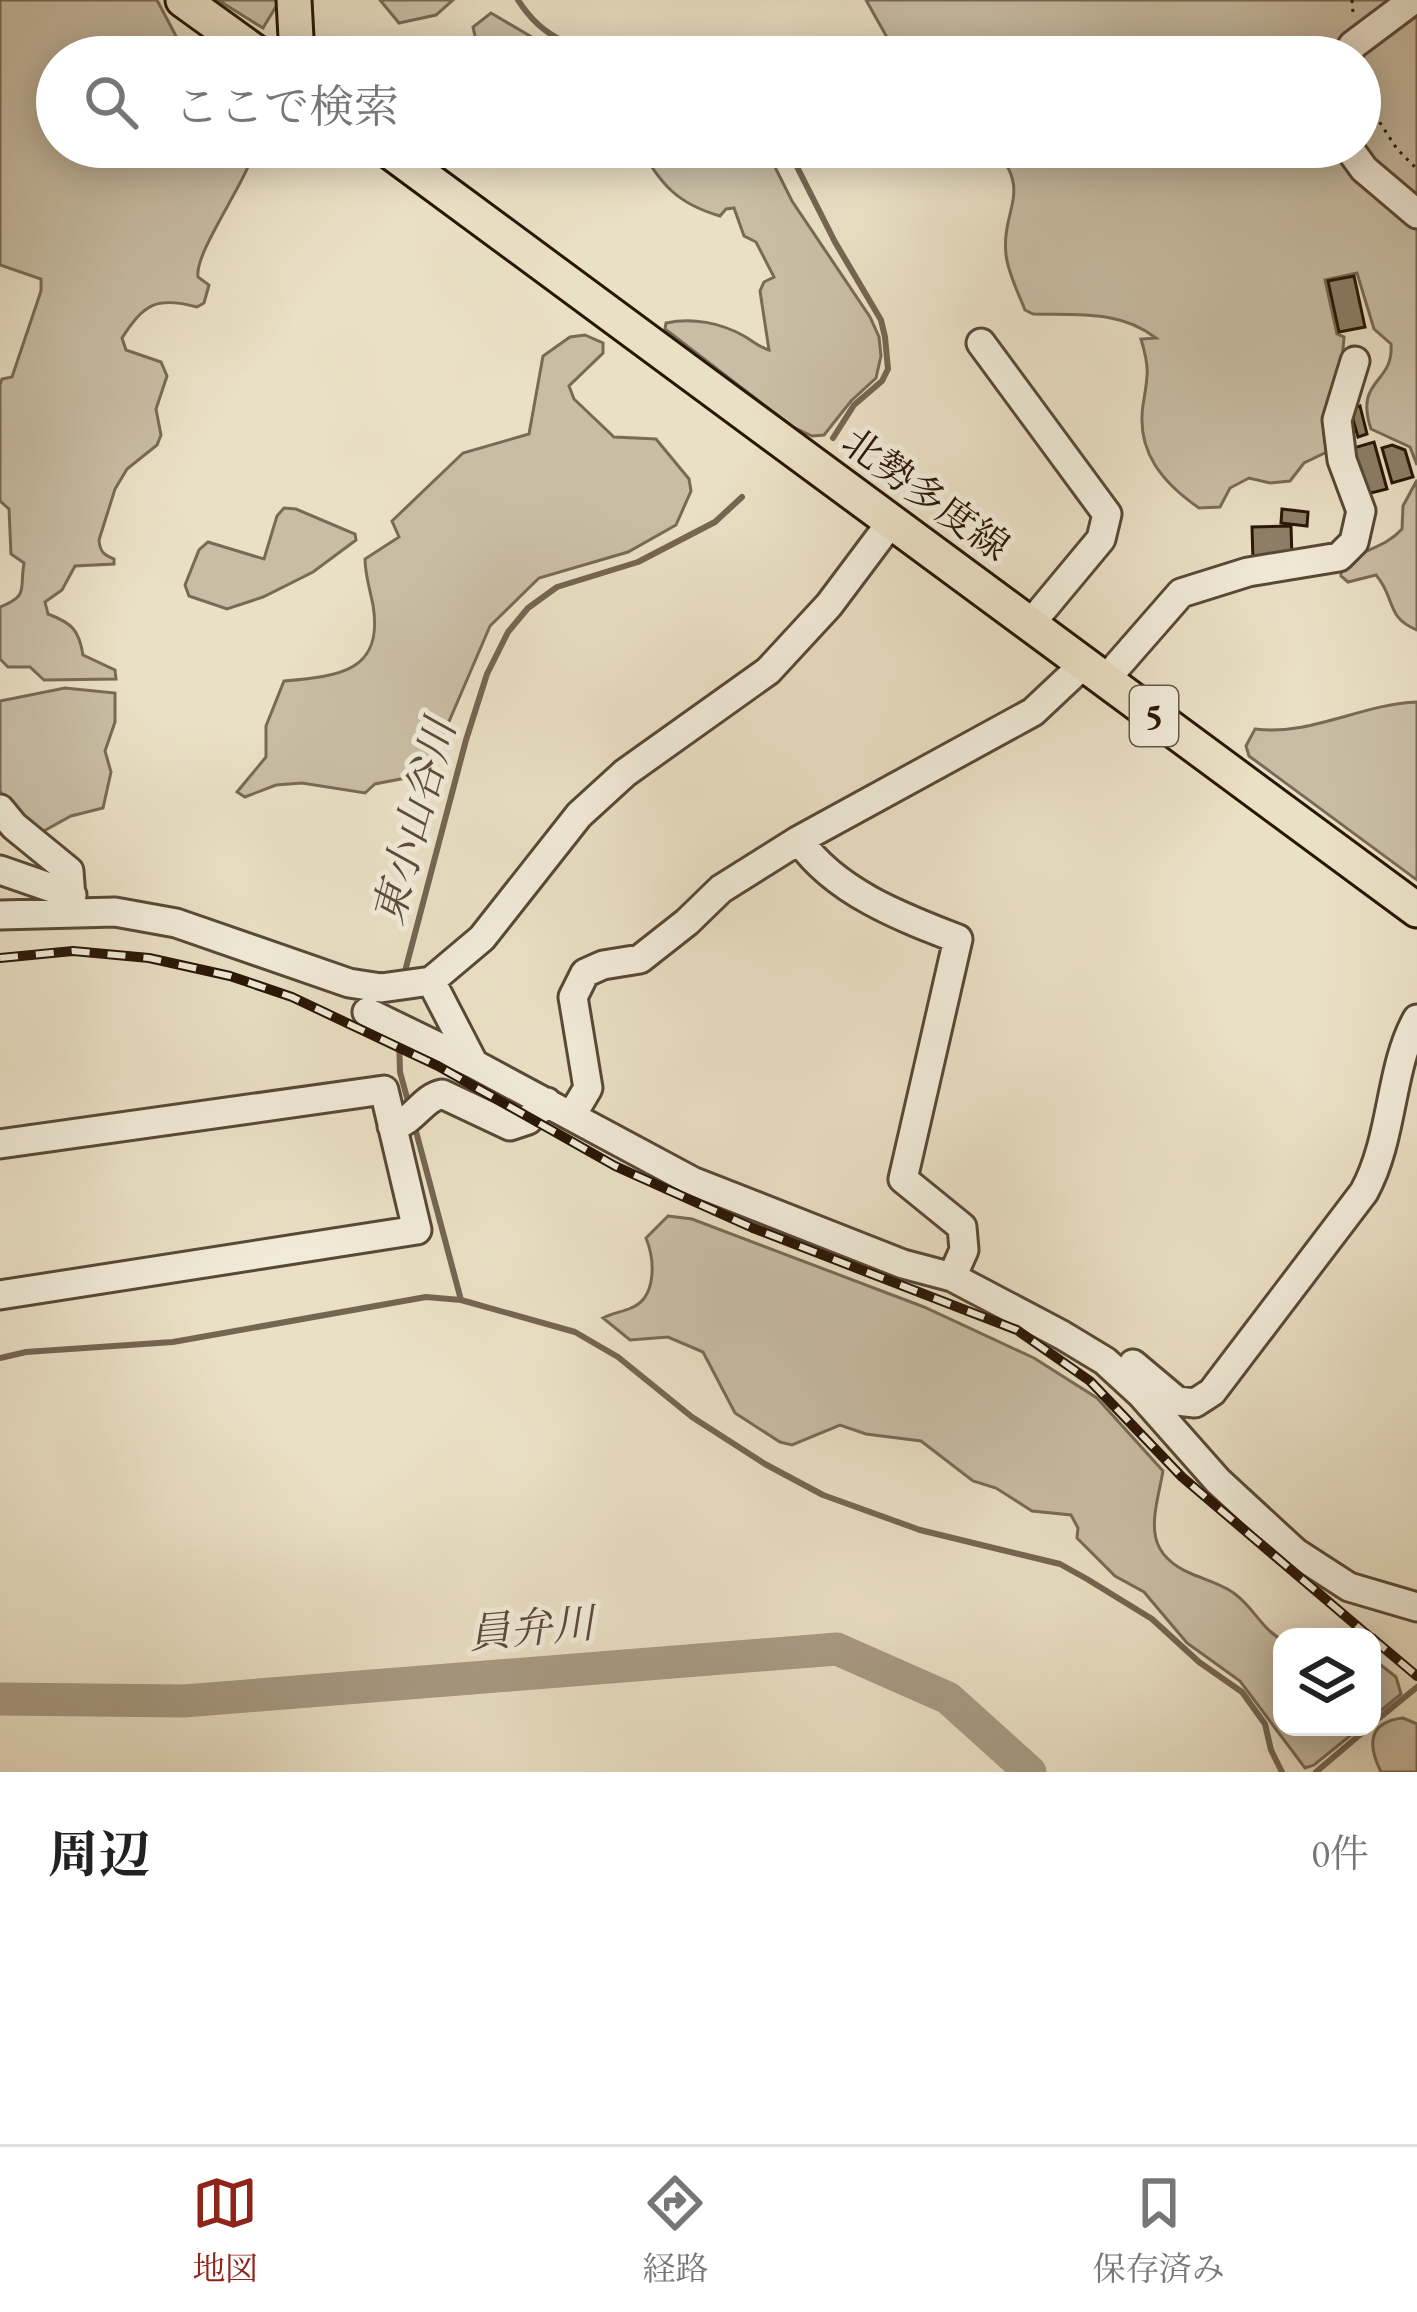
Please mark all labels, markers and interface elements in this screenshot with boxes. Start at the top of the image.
search box [36,36,1381,168]
icon: search [78,69,144,135]
text: ここで検索 [174,77,399,135]
street label: 北勢多度線 [832,416,1020,572]
road number: 5 [1130,686,1178,746]
water label: 東小山谷川 [360,710,469,931]
water label: 員弁川 [466,1595,600,1661]
map controls [1273,1628,1381,1736]
button: layers [1273,1628,1381,1736]
text: 周辺 [48,1821,150,1887]
text: 0件 [1311,1828,1369,1879]
tab: 地図 [192,2170,258,2290]
tab: 経路 [642,2170,708,2290]
tab: 保存済み [1093,2170,1225,2290]

